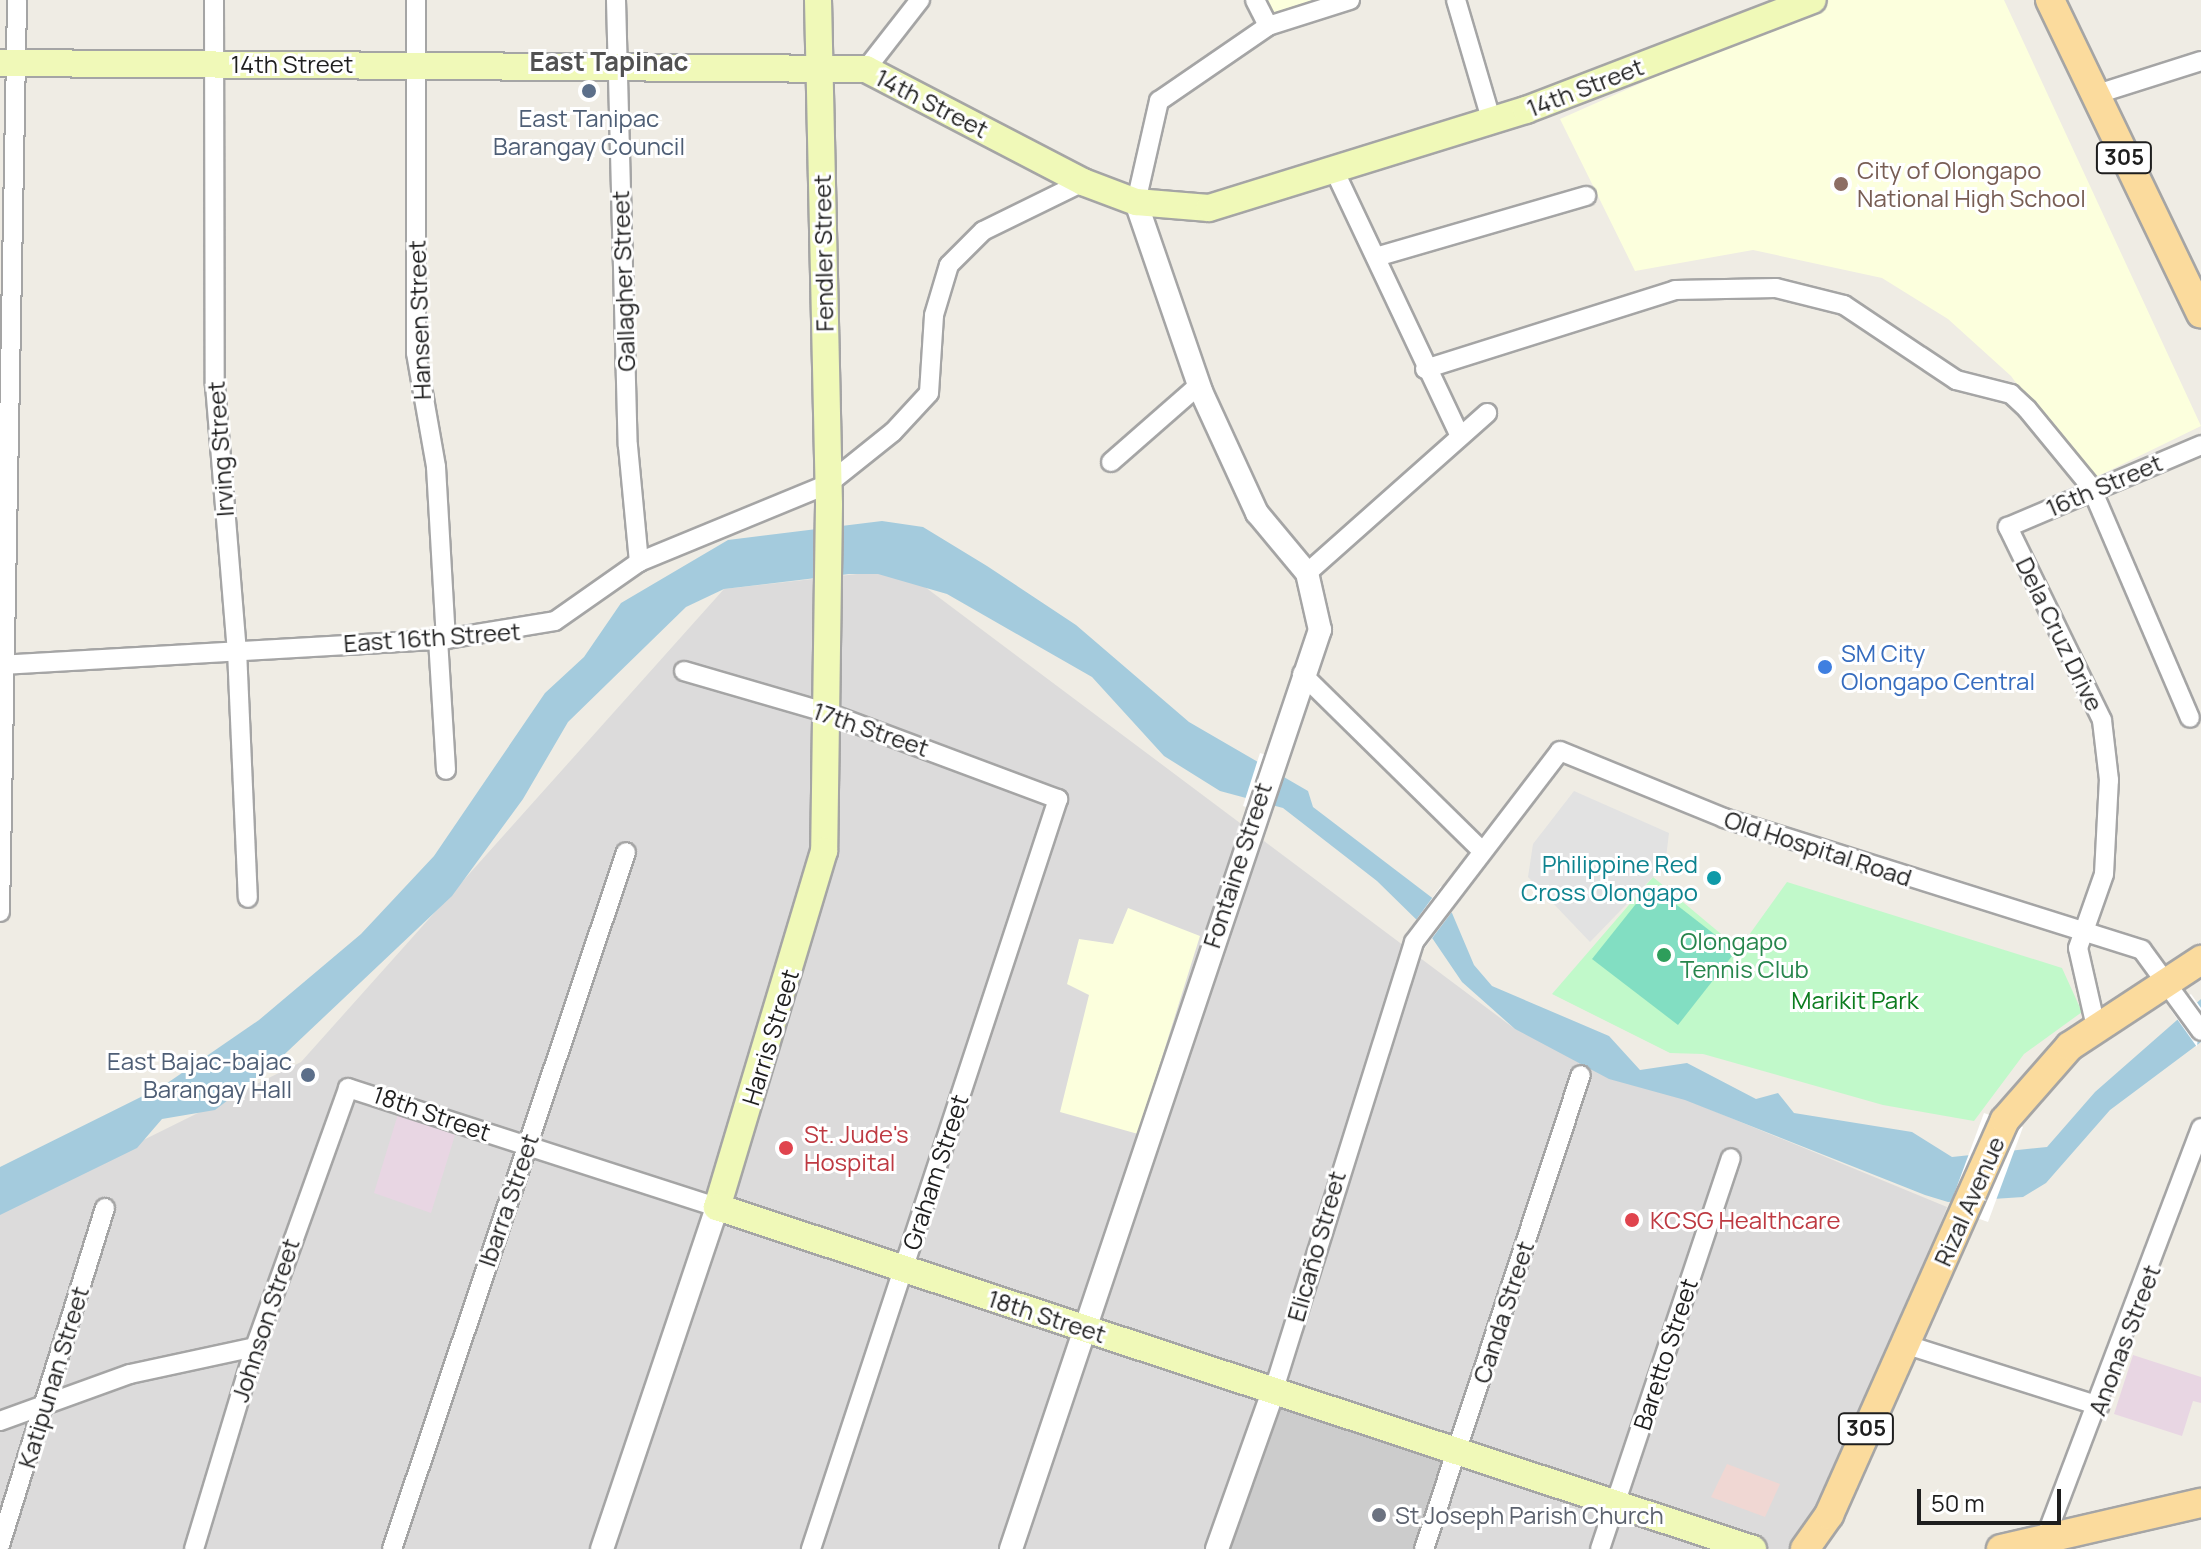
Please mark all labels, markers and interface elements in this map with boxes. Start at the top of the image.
district label: East Tapinac [529,46,689,78]
street label: 14th Street [231,50,353,78]
street label: 14th Street [1523,52,1647,122]
street label: 14th Street [871,62,993,144]
marker: East Tanipac Barangay Council [580,82,598,100]
place label: East Tanipac Barangay Council [493,104,685,160]
road number: 305 [2094,140,2154,176]
place label: City of Olongapo National High School [1857,156,2086,212]
street label: Fendler Street [807,174,839,332]
marker: City of Olongapo National High School [1832,175,1850,193]
street label: Gallagher Street [605,190,641,372]
street label: Hansen Street [402,240,436,400]
street label: Irving Street [201,380,239,518]
street label: 16th Street [2042,448,2166,522]
street label: Dela Cruz Drive [2010,552,2110,716]
street label: East 16th Street [342,616,522,658]
place label: SM City Olongapo Central [1841,639,2035,695]
marker: SM City Olongapo Central [1816,658,1834,676]
street label: 17th Street [809,696,933,762]
street label: Fontaine Street [1197,779,1277,951]
street label: Old Hospital Road [1721,804,1915,892]
place label: Philippine Red Cross Olongapo [1521,850,1698,906]
marker: Philippine Red Cross Olongapo [1705,869,1723,887]
place label: Olongapo Tennis Club [1680,927,1809,983]
marker: Olongapo Tennis Club [1655,946,1673,964]
street label: Harris Street [736,966,804,1108]
park label: Marikit Park [1791,986,1919,1014]
place label: East Bajac-bajac Barangay Hall [107,1047,292,1103]
marker: East Bajac-bajac Barangay Hall [299,1066,317,1084]
street label: 18th Street [369,1079,495,1147]
street label: Graham Street [896,1091,974,1253]
place label: St. Jude's Hospital [804,1120,909,1176]
street label: Ibarra Street [472,1130,544,1270]
street label: Rizal Avenue [1928,1132,2010,1270]
marker: St. Jude's Hospital [775,1137,797,1159]
street label: Elicaño Street [1281,1167,1351,1325]
place label: KCSG Healthcare [1650,1206,1840,1234]
marker: KCSG Healthcare [1621,1209,1643,1231]
street label: Johnson Street [225,1235,305,1405]
street label: Canda Street [1467,1237,1539,1387]
street label: Anonas Street [2082,1261,2166,1419]
street label: Baretto Street [1627,1275,1703,1433]
street label: Katipunan Street [12,1283,94,1471]
street label: 18th Street [984,1283,1110,1349]
road number: 305 [1836,1411,1896,1447]
scale bar [1921,1473,2065,1523]
text: 50 m [1931,1486,1985,1519]
place label: St Joseph Parish Church [1395,1501,1664,1529]
marker: St Joseph Parish Church [1370,1506,1388,1524]

